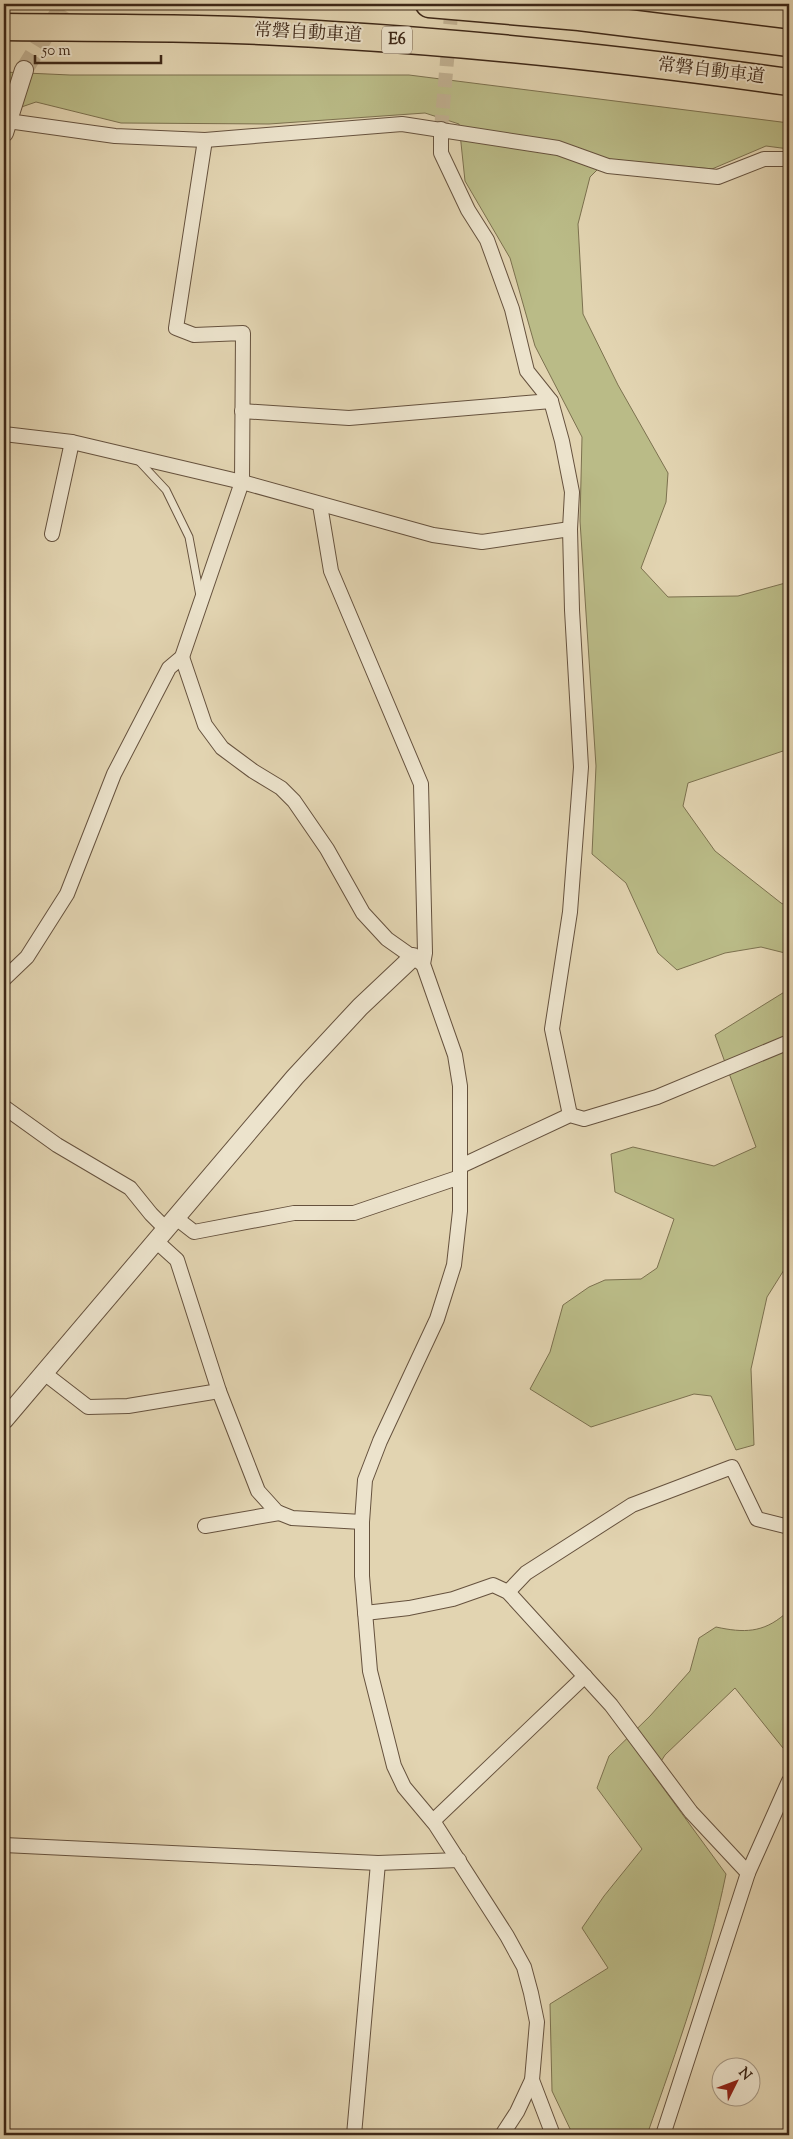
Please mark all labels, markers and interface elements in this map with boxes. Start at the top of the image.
street label: 常磐自動車道 [253,18,363,50]
road number: E6 [382,26,412,54]
scale bar [35,32,161,64]
text: 50 m [41,41,71,62]
street label: 常磐自動車道 [656,53,766,91]
north arrow [710,2056,760,2106]
text: N [733,2064,755,2085]

